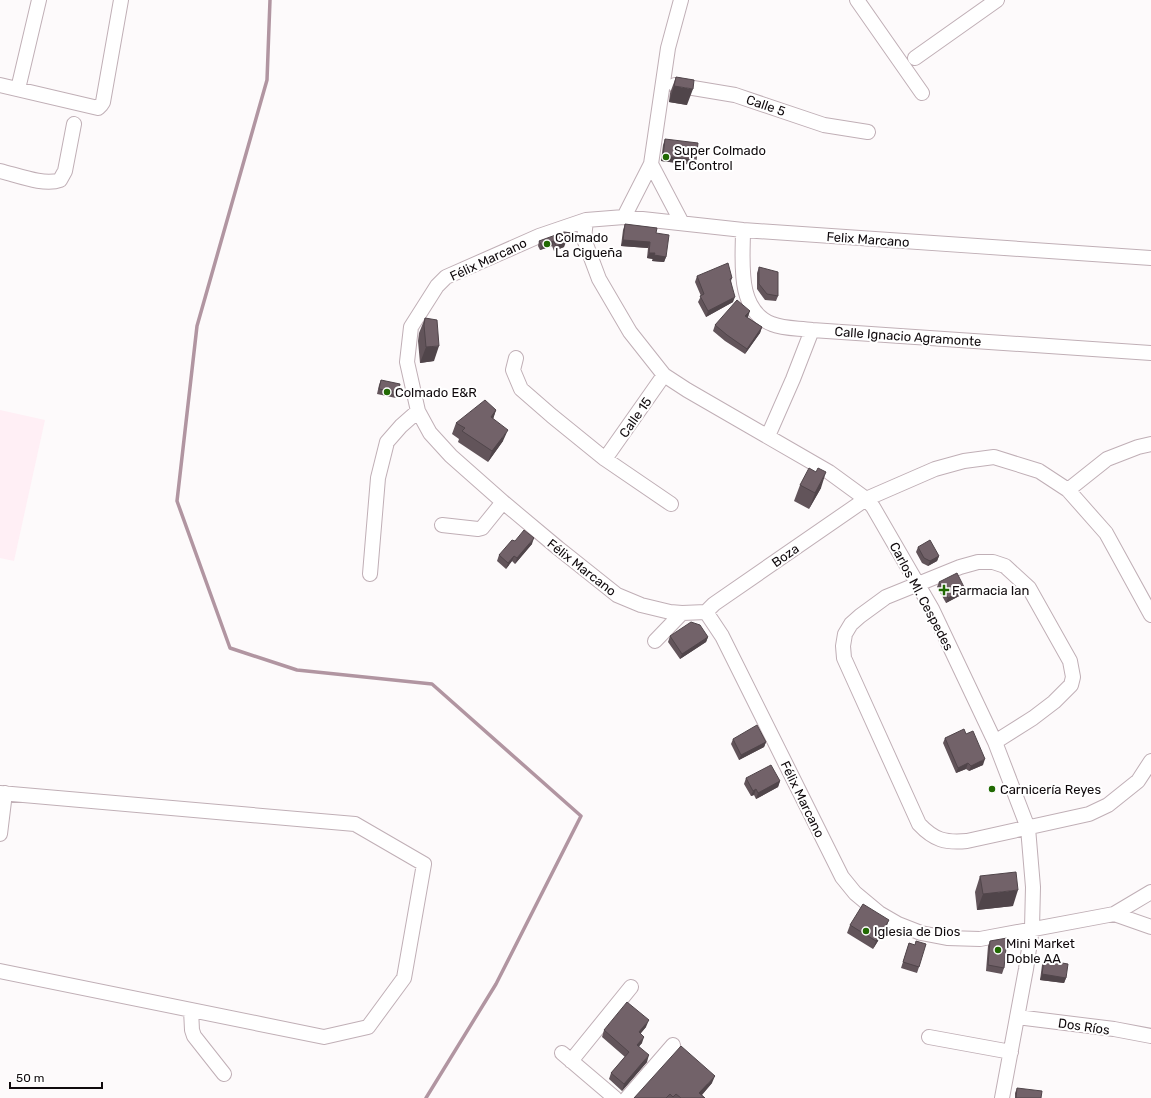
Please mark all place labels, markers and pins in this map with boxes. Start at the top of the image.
place label: Super Colmado El Control [674,143,766,173]
marker: Super Colmado El Control [661,152,671,162]
place label: Colmado La Cigueña [555,230,622,261]
marker: Colmado La Cigueña [542,239,552,249]
place label: Colmado E&R [395,385,477,400]
marker: Colmado E&R [382,387,392,397]
place label: Farmacia Ian [952,583,1029,598]
marker: Farmacia Ian [939,585,949,595]
place label: Carnicería Reyes [1000,782,1101,797]
marker: Carnicería Reyes [987,784,997,794]
place label: Iglesia de Dios [874,924,961,940]
marker: Iglesia de Dios [861,926,871,936]
place label: Mini Market Doble AA [1006,936,1075,966]
marker: Mini Market Doble AA [993,945,1003,955]

